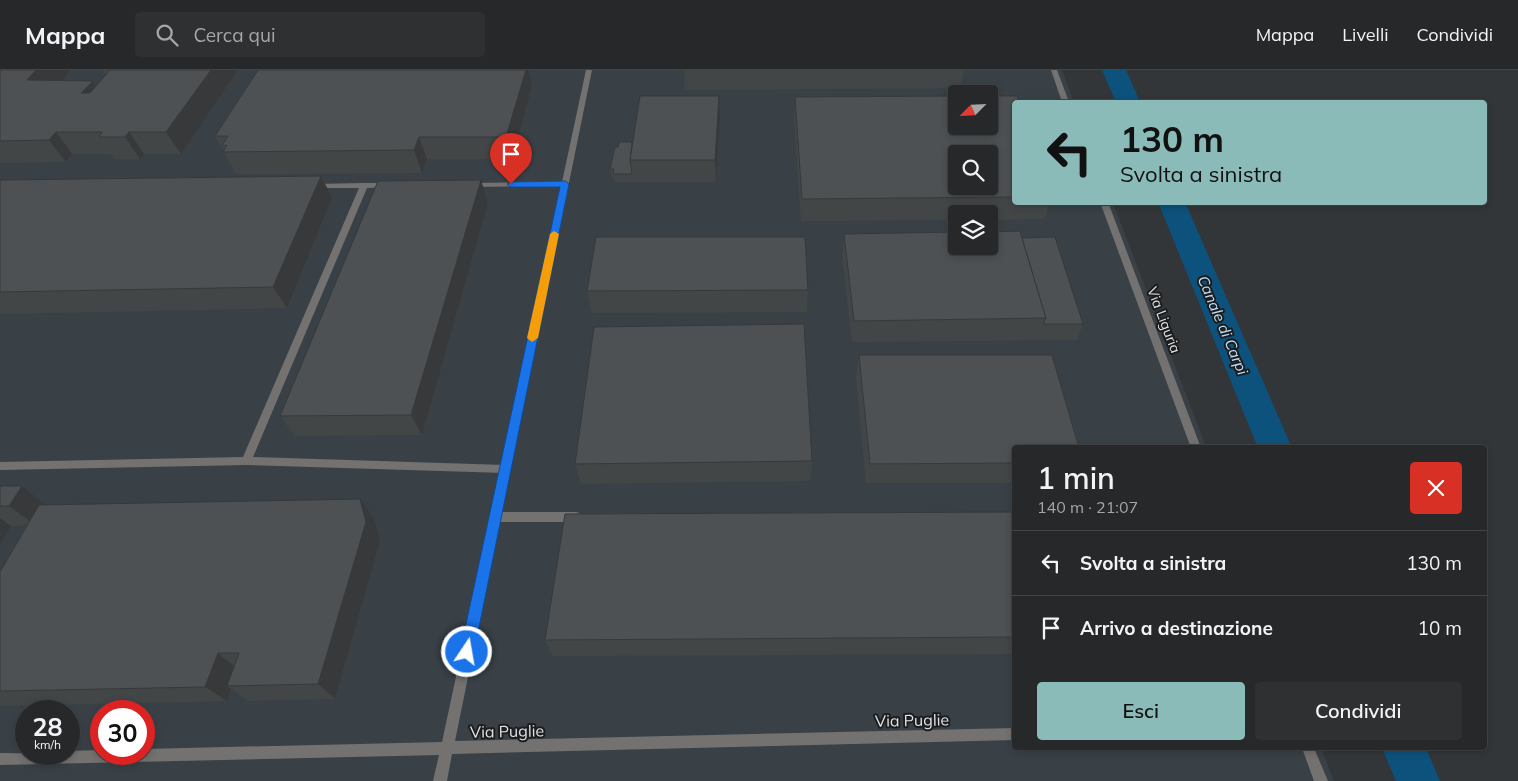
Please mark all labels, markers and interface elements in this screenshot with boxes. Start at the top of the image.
search box [135,12,485,57]
text: Mappa [25,20,105,50]
icon: search [153,21,181,49]
text: Cerca qui [193,23,275,47]
text: Mappa [1256,23,1314,46]
text: Livelli [1342,23,1388,46]
text: Condividi [1416,23,1493,46]
north arrow [948,85,998,135]
map controls [948,85,998,255]
text: 130 m [1120,117,1224,161]
icon: left [1037,120,1102,185]
pin [490,133,532,184]
icon: arrive [497,140,525,168]
button: search [948,145,998,195]
text: Svolta a sinistra [1120,160,1282,188]
button: layers [948,205,998,255]
water label: Canale di Carpi [1194,273,1253,378]
street label: Via Liguria [1143,284,1185,356]
text: 1 min [1037,459,1115,497]
button: close [1410,462,1462,514]
text: 140 m · 21:07 [1037,497,1138,517]
icon: left [1037,549,1065,577]
text: Svolta a sinistra [1080,551,1226,575]
text: 130 m [1406,551,1462,575]
icon: arrive [1037,614,1065,642]
text: Arrivo a destinazione [1080,616,1273,640]
text: 10 m [1418,616,1462,640]
position arrow [440,625,492,677]
button: Esci [1037,682,1245,740]
button: Condividi [1255,682,1462,740]
speed limit sign: 30 [90,700,155,765]
street label: Via Puglie [875,709,949,731]
text: 28 [32,711,63,742]
street label: Via Puglie [470,720,544,742]
text: km/h [34,737,61,752]

